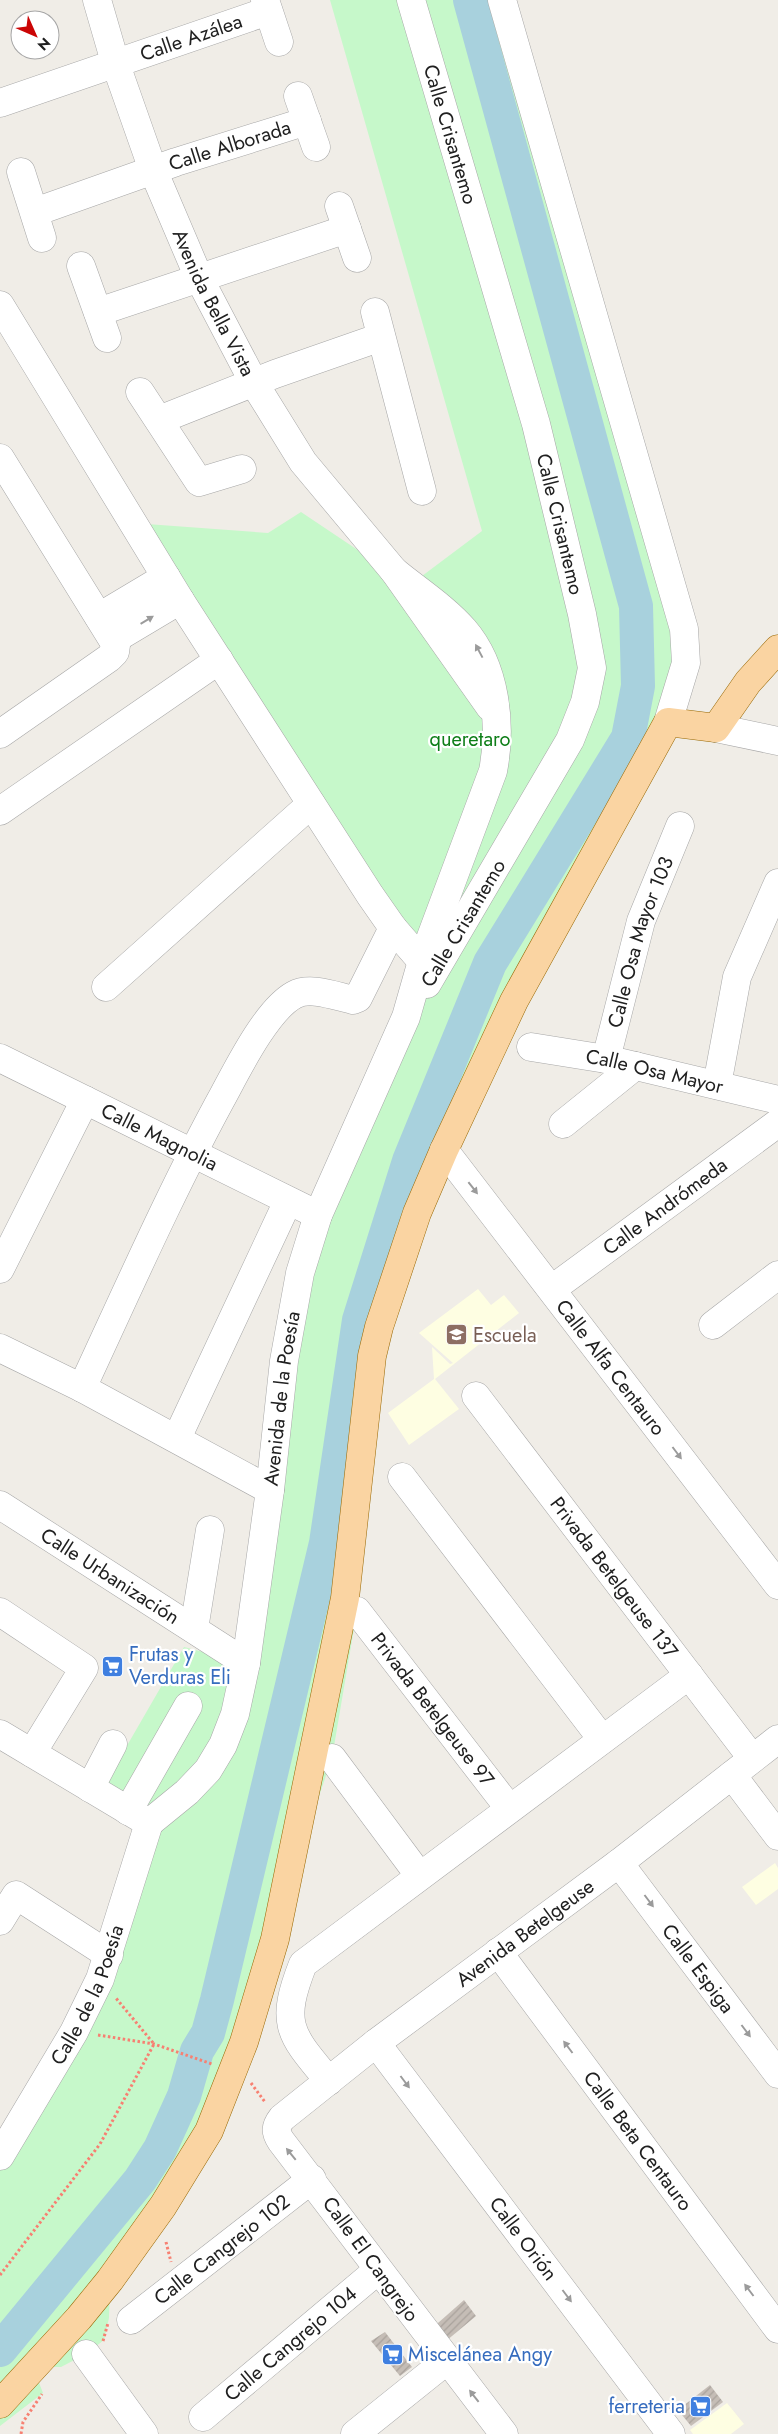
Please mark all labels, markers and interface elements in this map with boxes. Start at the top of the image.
street label: Calle Azálea [136,7,246,69]
north arrow [10,10,60,60]
text: N [33,33,55,55]
street label: Calle Crisantemo [416,61,484,208]
street label: Calle Alborada [165,113,295,178]
street label: Avenida Bella Vista [165,225,262,382]
street label: Calle Crisantemo [529,451,591,598]
one-way arrow [140,615,153,624]
one-way arrow [475,644,483,659]
park label: queretaro [430,725,511,754]
street label: Calle Osa Mayor 103 [601,852,681,1031]
street label: Calle Crisantemo [414,854,513,993]
street label: Calle Osa Mayor [584,1042,726,1102]
street label: Calle Magnolia [96,1096,223,1178]
street label: Calle Andrómeda [597,1151,734,1262]
one-way arrow [468,1181,479,1194]
street label: Calle Alfa Centauro [549,1293,672,1442]
street label: Avenida de la Poesía [257,1309,308,1487]
place label: Escuela [473,1321,537,1350]
school or university icon: Escuela [445,1323,469,1347]
one-way arrow [672,1446,682,1460]
street label: Privada Betelgeuse 137 [543,1491,685,1665]
street label: Calle Urbanización [35,1521,185,1632]
street label: Privada Betelgeuse 97 [364,1626,501,1793]
place label: Frutas y Verduras Eli [129,1640,231,1692]
supermarket icon: Frutas y Verduras Eli [101,1654,125,1678]
street label: Avenida Betelgeuse [450,1872,600,1994]
one-way arrow [644,1894,654,1908]
street label: Calle Espiga [655,1918,741,2020]
street label: Calle de la Poesía [43,1921,131,2071]
one-way arrow [741,2024,752,2037]
one-way arrow [563,2041,574,2054]
street label: Calle Beta Centauro [576,2065,699,2217]
one-way arrow [400,2075,410,2089]
one-way arrow [286,2148,297,2161]
street label: Calle Cangrejo 102 [148,2187,296,2312]
street label: Calle El Cangrejo [315,2191,426,2328]
street label: Calle Orión [482,2191,564,2287]
street label: Calle Cangrejo 104 [218,2280,364,2408]
one-way arrow [744,2283,754,2297]
one-way arrow [561,2289,572,2302]
place label: Miscelánea Angy [408,2340,552,2369]
supermarket icon: Miscelánea Angy [380,2342,404,2366]
one-way arrow [468,2389,479,2402]
place label: ferreteria [608,2392,685,2421]
supermarket icon: ferreteria [689,2394,713,2418]

